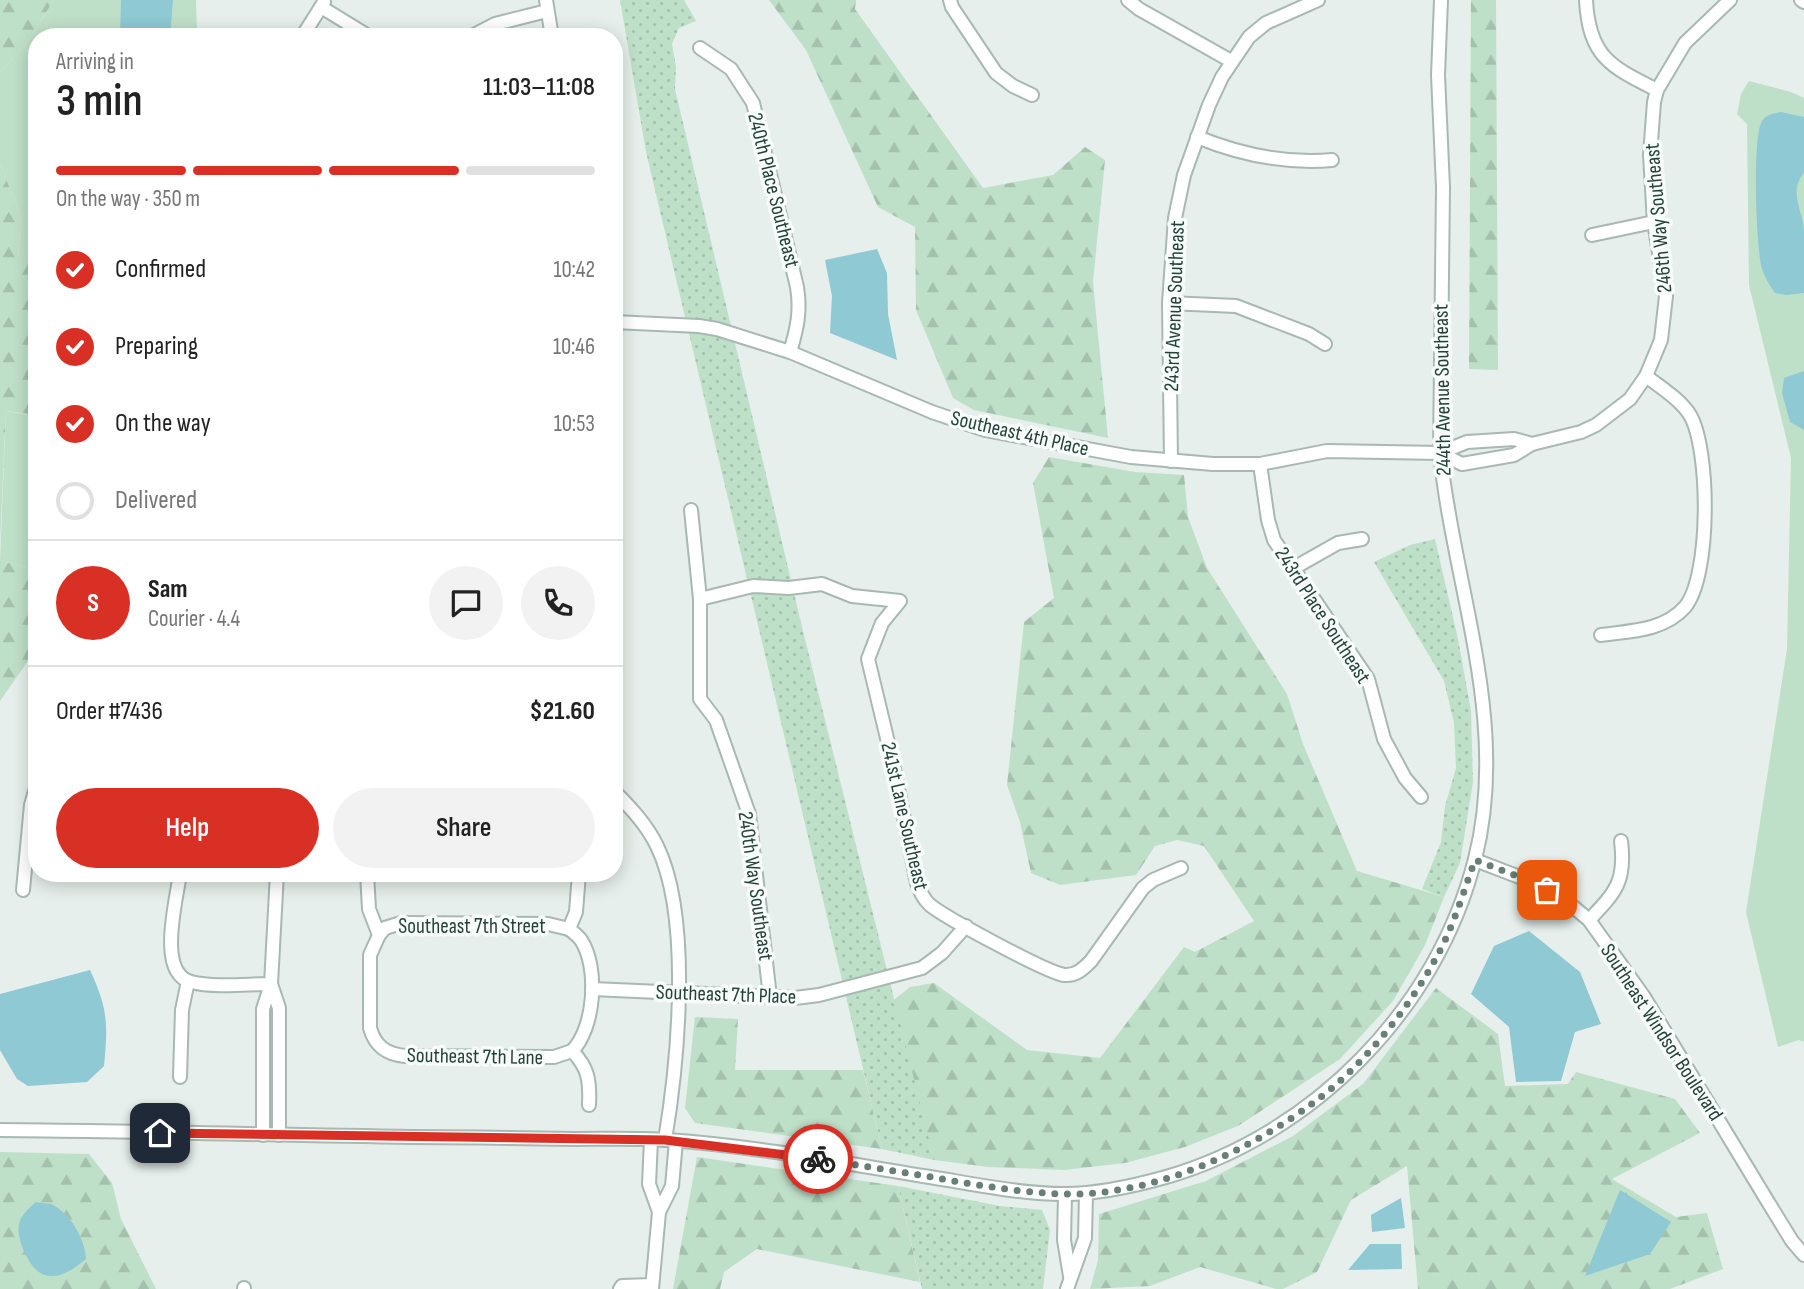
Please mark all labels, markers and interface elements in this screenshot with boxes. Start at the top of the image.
text: Arriving in [56,48,134,76]
text: 11:03–11:08 [483,72,595,103]
text: 3 min [56,74,143,129]
street label: 240th Place Southeast [742,110,805,270]
street label: 246th Way Southeast [1640,142,1677,294]
text: On the way · 350 m [56,185,200,213]
street label: 243rd Avenue Southeast [1159,220,1190,392]
icon: check [56,251,94,289]
text: Confirmed [115,254,206,285]
text: 10:42 [553,256,595,284]
street label: 244th Avenue Southeast [1429,304,1456,476]
icon: check [56,328,94,366]
text: Preparing [115,331,198,362]
text: 10:46 [553,333,595,361]
icon: check [56,405,94,443]
street label: Southeast 4th Place [948,405,1091,462]
text: On the way [115,408,211,439]
text: 10:53 [554,410,595,438]
text: Delivered [115,485,197,516]
street label: 243rd Place Southeast [1269,543,1376,688]
button: chat [429,566,503,640]
button: phone [521,566,595,640]
text: Sam [148,574,188,605]
text: S [87,588,99,619]
text: Courier · 4.4 [148,605,240,633]
text: Order #7436 [56,696,163,727]
text: $21.60 [529,696,595,727]
street label: 241st Lane Southeast [875,740,934,892]
button: Help [56,788,319,868]
button: Share [333,788,595,868]
street label: 240th Way Southeast [733,810,778,962]
pin [1517,860,1577,920]
icon: bag [1528,871,1566,909]
street label: Southeast 7th Street [398,914,546,939]
street label: Southeast Windsor Boulevard [1595,939,1728,1125]
street label: Southeast 7th Place [655,980,797,1009]
street label: Southeast 7th Lane [407,1043,543,1070]
pin [130,1103,190,1163]
icon: home [141,1114,179,1152]
courier [783,1124,853,1194]
icon: bike [799,1140,837,1178]

